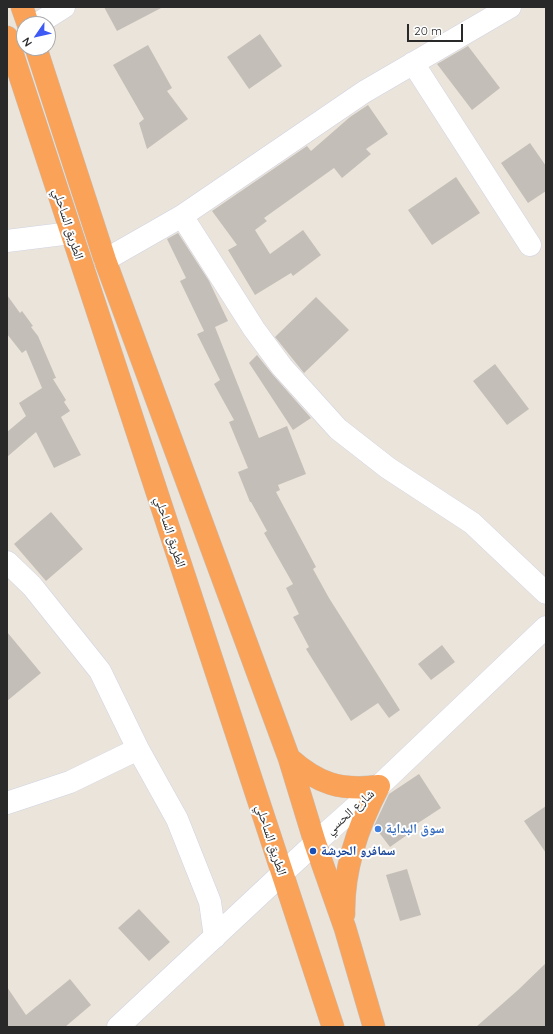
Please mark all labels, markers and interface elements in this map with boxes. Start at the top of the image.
north arrow [16,16,56,56]
scale bar [409,16,465,42]
text: 20 m [414,23,442,38]
text: N [19,35,35,49]
street label: الطريق الساحلي [49,187,87,261]
street label: الطريق الساحلي [151,495,189,569]
street label: شارع الحسي [322,786,378,838]
street label: الطريق الساحلي [252,803,290,877]
place label: سوق البداية [386,821,444,837]
marker: سوق البداية [373,824,383,834]
place label: سمافرو الحرشة [321,843,395,859]
marker: سمافرو الحرشة [308,846,318,856]

